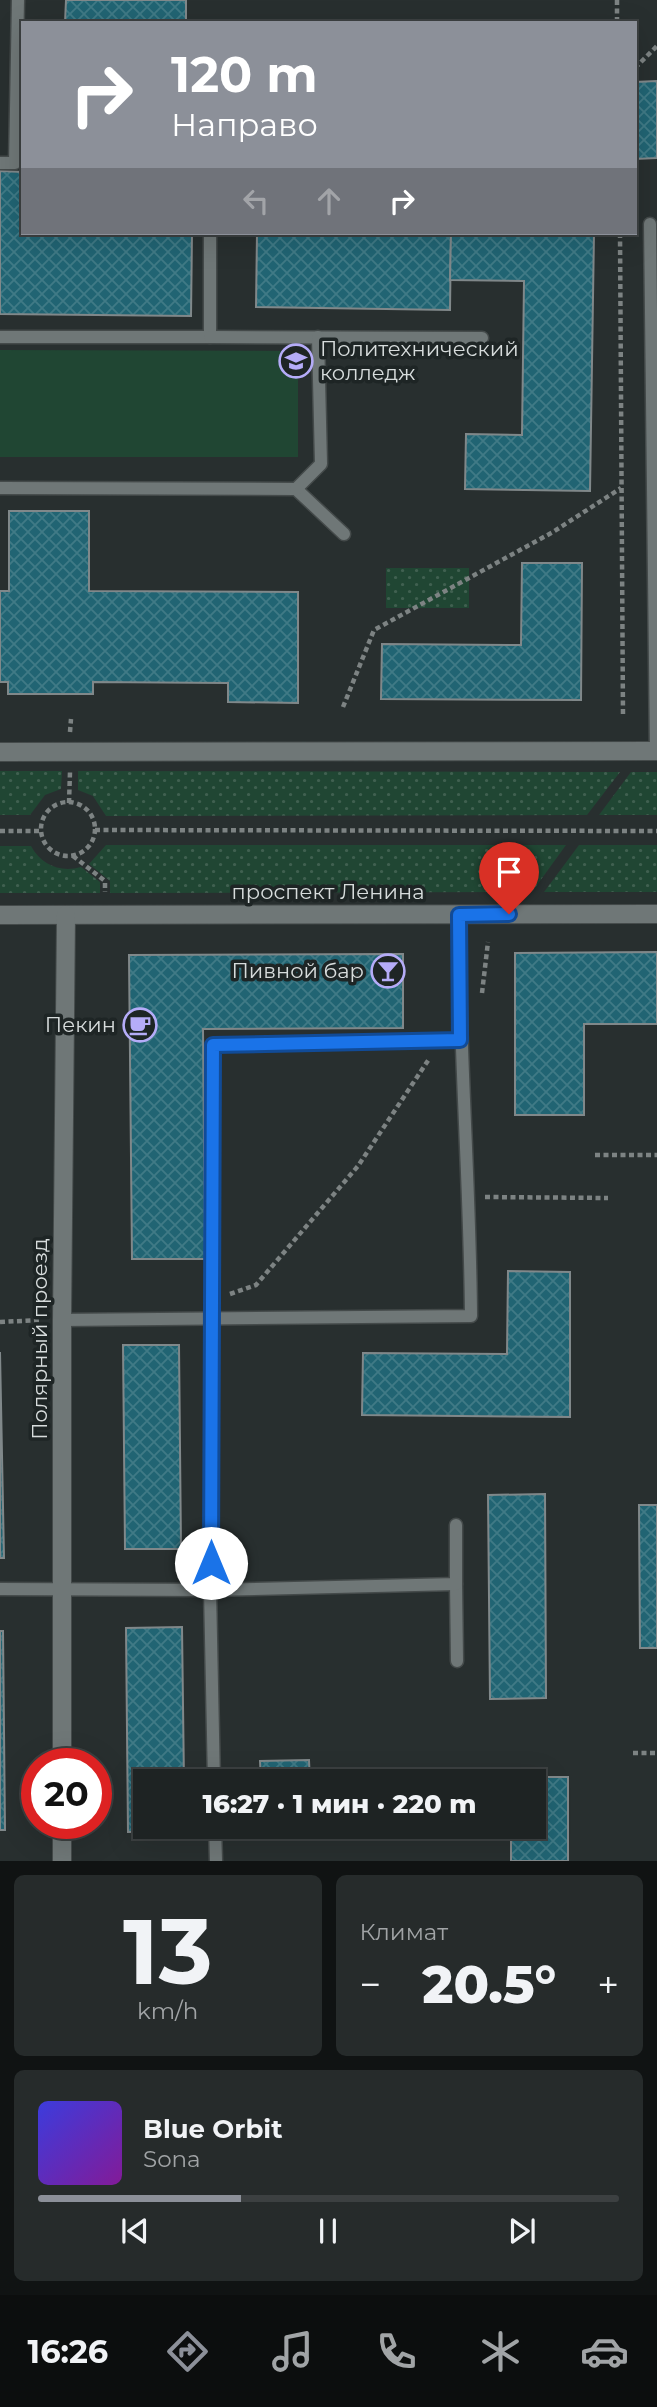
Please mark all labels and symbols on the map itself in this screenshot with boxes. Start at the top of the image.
place label: Политехнический колледж [320,336,519,385]
school or university icon: Политехнический колледж [277,342,315,380]
pin [479,842,539,914]
street label: проспект Ленина [232,879,424,904]
bar icon: Пивной бар [369,952,407,990]
place label: Пивной бар [232,958,364,983]
cafe icon: Пекин [121,1006,159,1044]
place label: Пекин [45,1012,116,1037]
street label: Полярный проезд [27,1238,52,1440]
position arrow [174,1526,248,1600]
speed limit sign: 20 [21,1748,112,1839]

